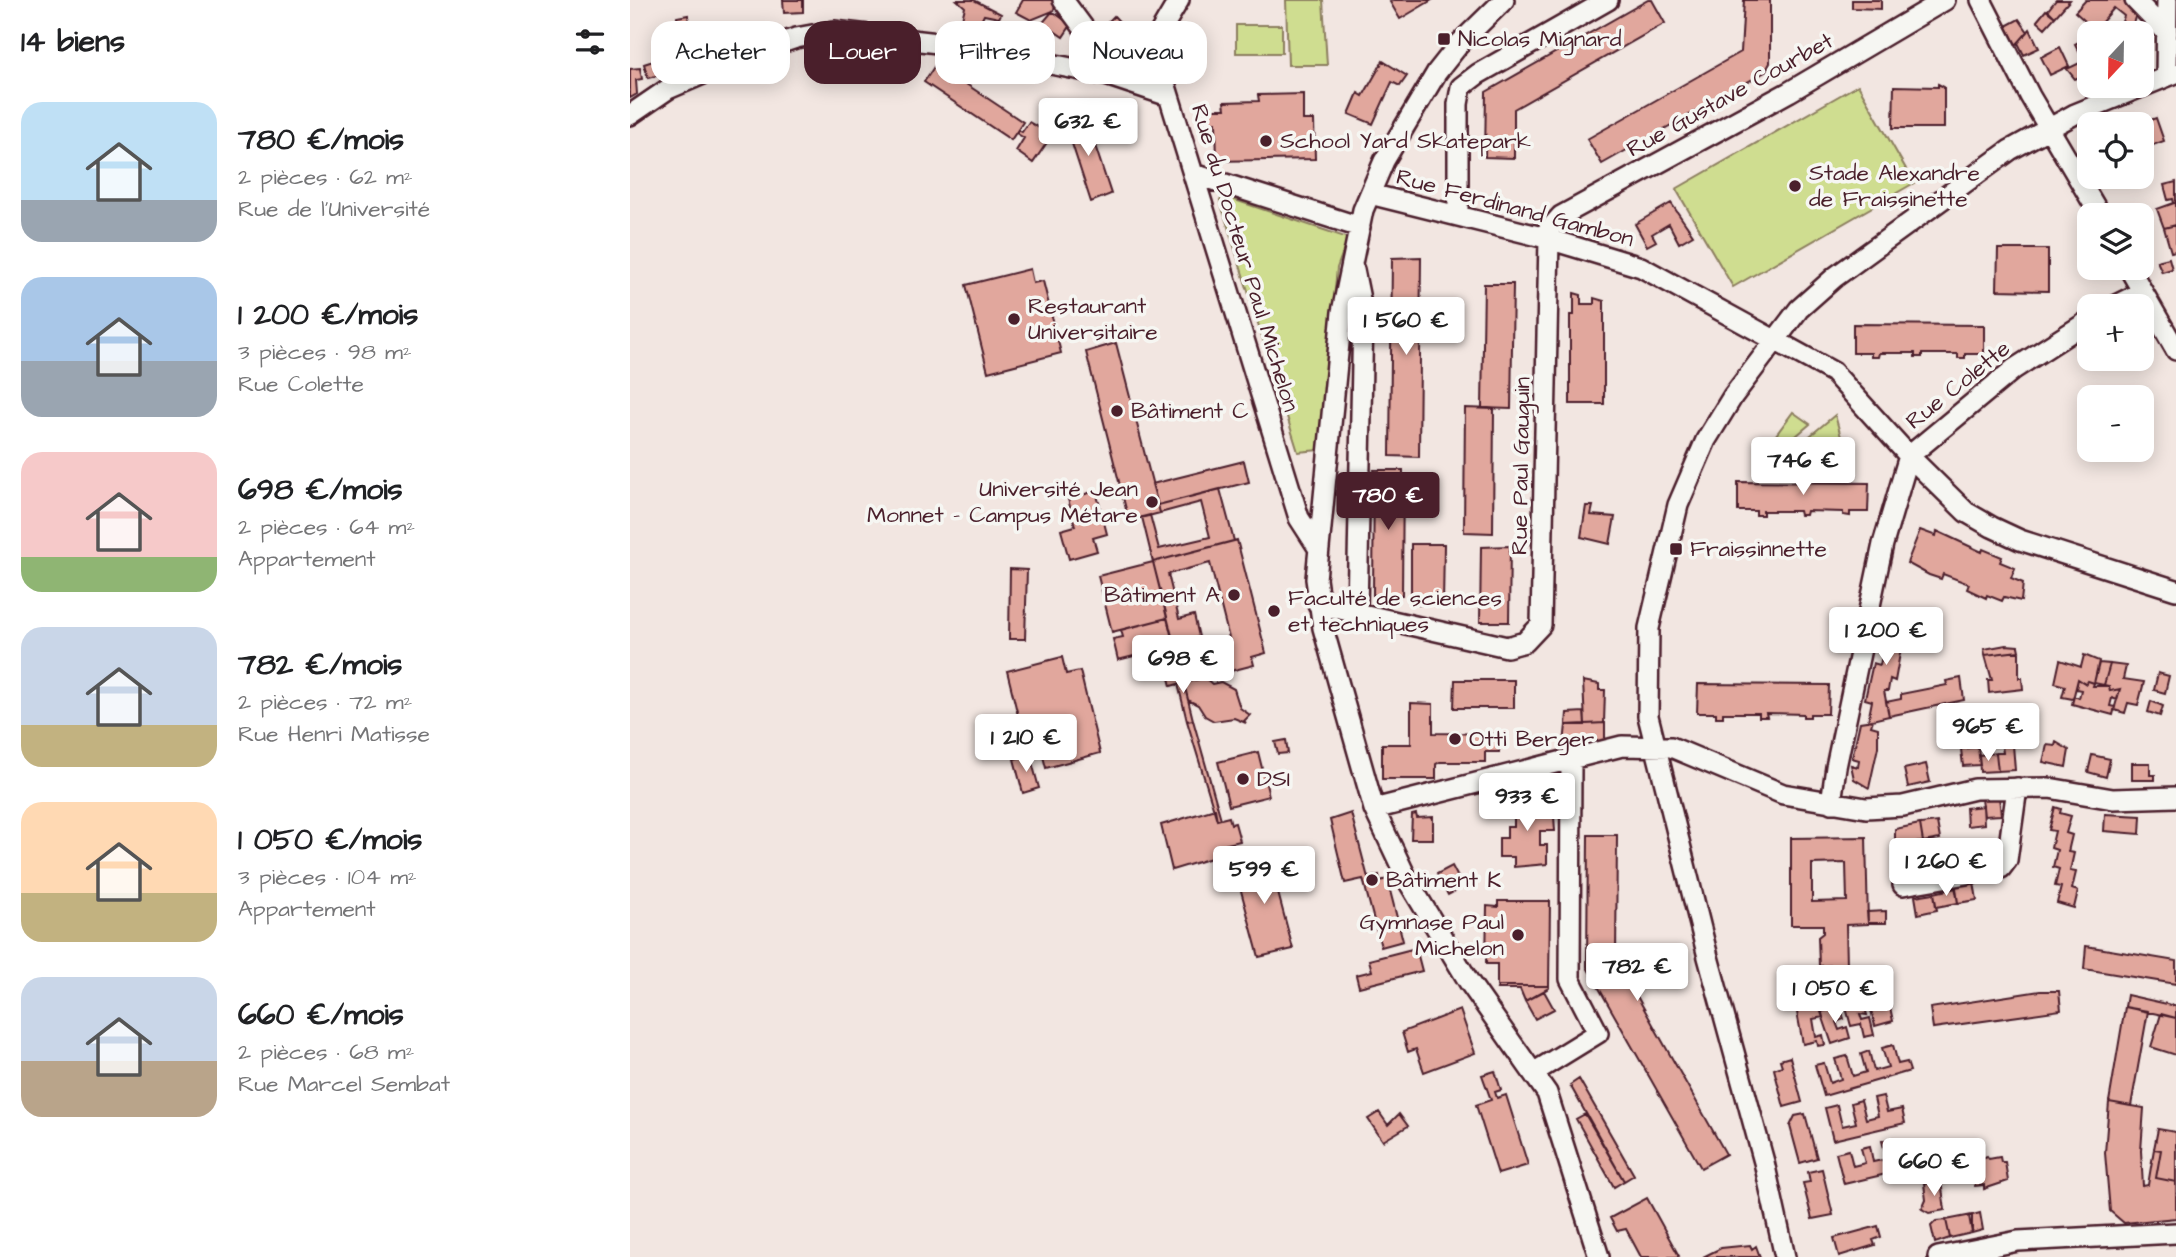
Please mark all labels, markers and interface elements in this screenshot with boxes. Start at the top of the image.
text: 14 biens [21,21,125,63]
chip: Acheter [651,21,790,84]
chip: Louer [804,21,921,84]
chip: Filtres [935,21,1055,84]
chip: Nouveau [1069,21,1207,84]
north arrow [2077,21,2154,98]
map controls [2077,21,2154,462]
icon: filters [571,23,609,61]
place label: Nicolas Mignard [1458,23,1622,56]
street label: Rue Gustave Courbet [1621,25,1840,165]
marker: Nicolas Mignard [1436,31,1452,47]
pin: 632 € [1039,99,1137,158]
street label: Rue du Docteur Paul Michelon [1183,100,1307,416]
text: 632 € [1055,105,1121,137]
button: locate [2077,112,2154,189]
text: 780 €/mois [238,119,404,161]
place label: School Yard Skatepark [1280,125,1531,157]
icon: home [77,130,161,214]
marker: School Yard Skatepark [1258,133,1274,149]
place label: Stade Alexandre de Fraissinette [1809,157,1980,215]
text: 2 pièces · 62 m² [238,161,413,193]
street label: Rue Ferdinand Gambon [1393,161,1637,255]
marker: Stade Alexandre de Fraissinette [1787,178,1803,194]
text: Rue de l'Université [238,193,430,225]
button: layers [2077,203,2154,280]
place label: Restaurant Universitaire [1028,290,1158,348]
text: 1 200 €/mois [238,294,418,336]
button: + [2077,294,2154,371]
pin: 1 560 € [1341,298,1471,357]
text: 1 560 € [1364,304,1448,336]
icon: home [77,305,161,389]
marker: Restaurant Universitaire [1006,311,1022,327]
street label: Rue Colette [1899,333,2017,437]
text: 3 pièces · 98 m² [238,336,412,368]
text: Rue Colette [238,368,364,400]
street label: Rue Paul Gauguin [1503,377,1540,556]
button: − [2077,385,2154,462]
place label: Bâtiment C [1131,395,1248,427]
marker: Bâtiment C [1109,403,1125,419]
pin: 746 € [1754,438,1852,497]
text: 746 € [1767,444,1839,476]
text: 698 €/mois [238,469,403,511]
pin: 780 € [1339,472,1437,532]
place label: Université Jean Monnet - Campus Métare [867,473,1138,531]
text: 780 € [1352,479,1424,511]
icon: home [77,480,161,564]
marker: Université Jean Monnet - Campus Métare [1144,494,1160,510]
text: 2 pièces · 64 m² [238,511,415,543]
place label: Fraissinnette [1690,533,1827,565]
marker: Fraissinnette [1668,541,1684,557]
text: Appartement [238,543,376,575]
place label: Bâtiment A [1104,579,1220,611]
place label: Faculté de sciences et techniques [1288,582,1502,640]
marker: Bâtiment A [1226,587,1242,603]
marker: Faculté de sciences et techniques [1266,603,1282,619]
pin: 1 200 € [1821,608,1951,667]
text: 1 200 € [1845,614,1927,646]
pin: 698 € [1134,636,1232,695]
text: 698 € [1148,642,1218,674]
text: 782 €/mois [238,644,402,686]
icon: home [77,655,161,739]
text: 2 pièces · 72 m² [238,686,412,718]
pin: 965 € [1939,704,2037,763]
text: 965 € [1952,710,2024,742]
pin: 1 210 € [961,714,1091,774]
text: Rue Henri Matisse [238,718,430,750]
text: 1 210 € [991,721,1061,753]
place label: Otti Berger [1469,723,1594,756]
marker: Otti Berger [1447,731,1463,747]
place label: DSI [1257,763,1290,795]
marker: DSI [1235,771,1251,787]
pin: 933 € [1478,774,1576,833]
text: 933 € [1495,780,1559,812]
text: 1 050 €/mois [238,819,422,861]
icon: home [77,830,161,914]
pin: 1 260 € [1881,838,2011,898]
text: 1 260 € [1905,845,1987,877]
pin: 599 € [1215,846,1313,906]
text: 599 € [1229,853,1299,885]
text: 3 pièces · 104 m² [238,861,417,893]
place label: Bâtiment K [1386,864,1501,896]
marker: Bâtiment K [1364,872,1380,888]
text: Appartement [238,893,376,925]
place label: Gymnase Paul Michelon [1359,906,1504,964]
marker: Gymnase Paul Michelon [1510,927,1526,943]
pin: 782 € [1588,944,1686,1003]
text: 782 € [1602,950,1672,982]
pin: 1 050 € [1770,965,1900,1025]
text: 1 050 € [1793,972,1877,1004]
text: 660 €/mois [238,994,404,1036]
icon: home [77,1005,161,1089]
text: 2 pièces · 68 m² [238,1036,414,1068]
text: Rue Marcel Sembat [238,1068,450,1100]
pin: 660 € [1885,1138,1983,1198]
text: 660 € [1899,1145,1969,1177]

